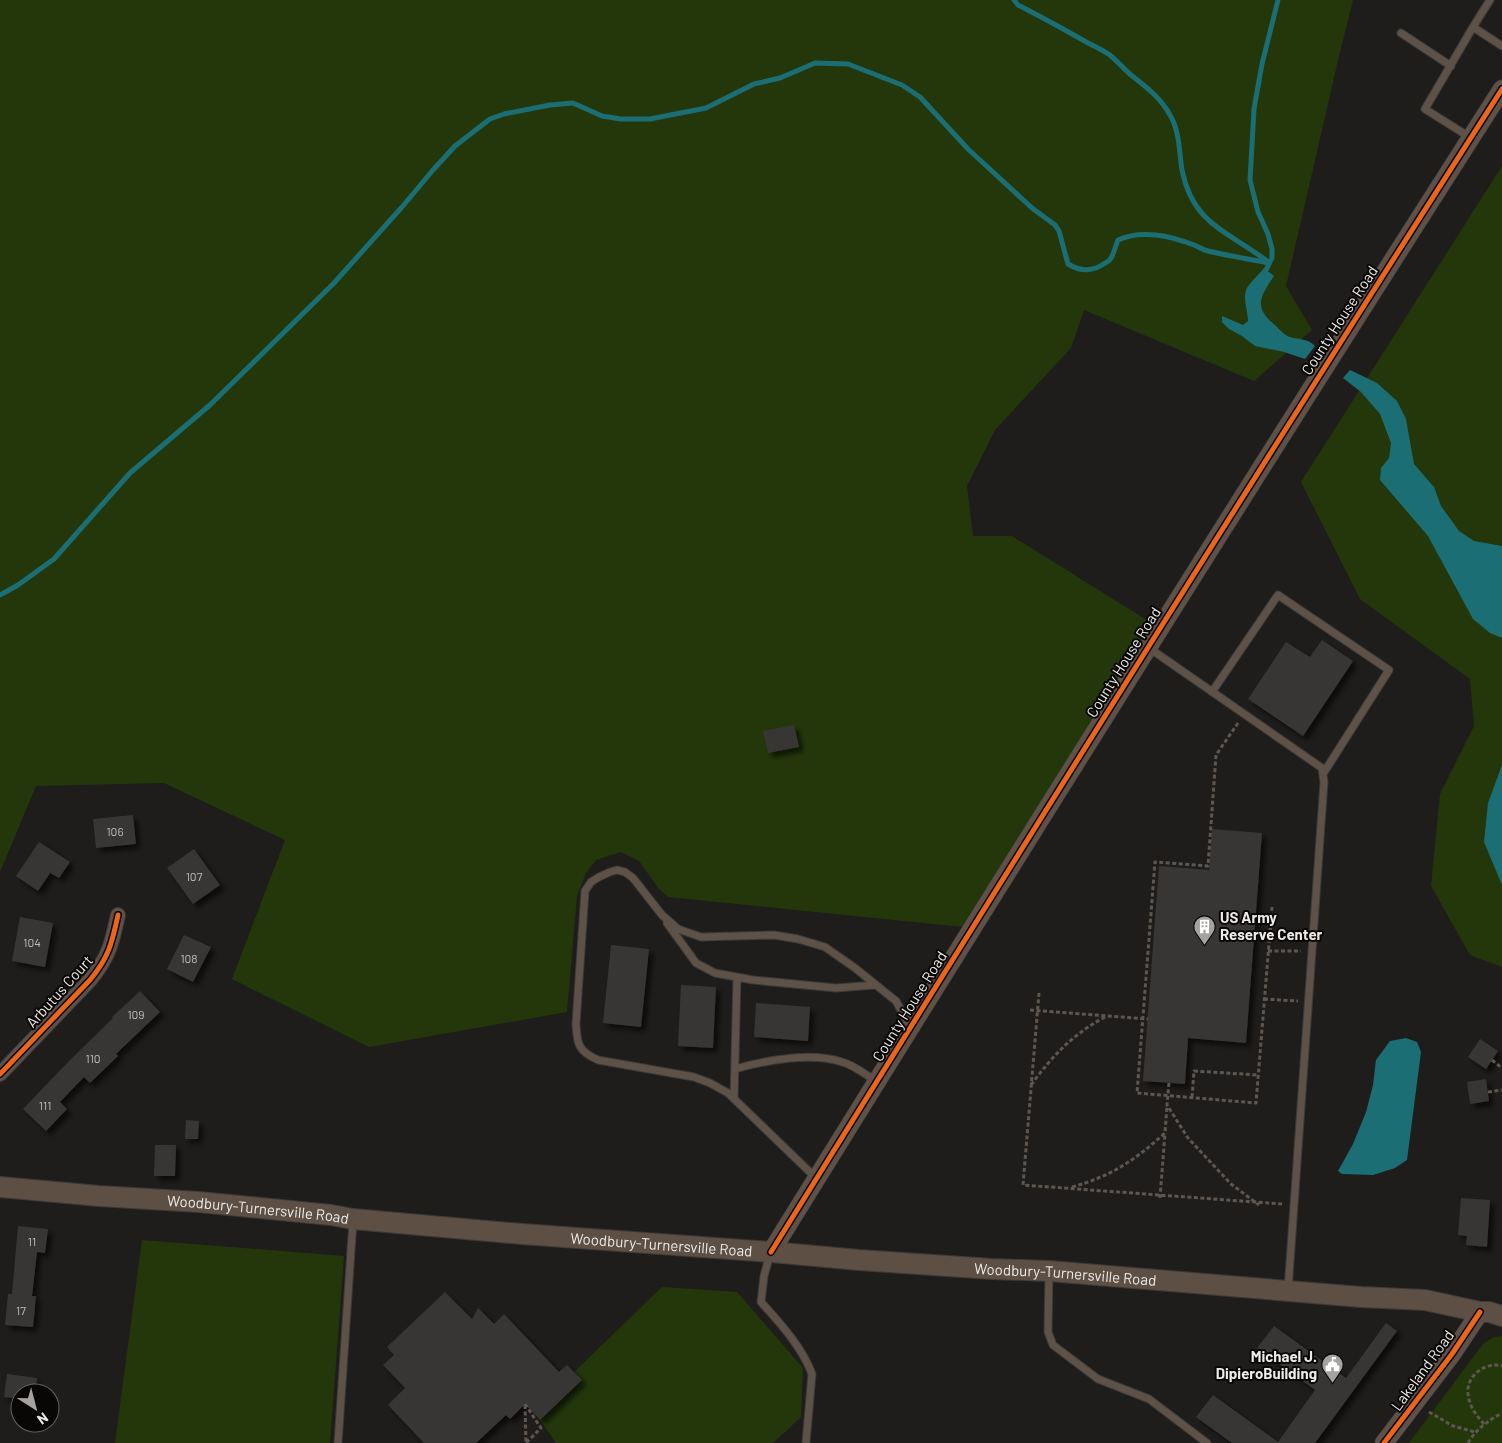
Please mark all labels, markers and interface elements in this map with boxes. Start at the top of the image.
street label: County House Road [1297,262,1381,378]
street label: County House Road [1082,604,1164,720]
house number: 106 [106,824,124,838]
house number: 107 [186,869,203,883]
place label: US Army Reserve Center [1220,908,1323,943]
building icon: US Army Reserve Center [1192,914,1216,945]
house number: 104 [23,935,41,949]
street label: County House Road [868,948,950,1064]
street label: Arbutus Court [22,951,96,1031]
house number: 108 [180,951,198,965]
house number: 109 [127,1007,145,1021]
house number: 110 [85,1051,101,1065]
house number: 111 [39,1098,51,1112]
street label: Woodbury-Turnersville Road [167,1191,350,1227]
street label: Woodbury-Turnersville Road [570,1229,753,1260]
house number: 11 [28,1234,36,1248]
street label: Woodbury-Turnersville Road [974,1259,1157,1289]
house number: 17 [16,1303,26,1317]
street label: Lakeland Road [1387,1326,1457,1414]
place label: Michael J. DipieroBuilding [1216,1347,1317,1382]
public building icon: Michael J. DipieroBuilding [1321,1353,1345,1384]
north arrow [10,1383,60,1433]
text: N [34,1409,52,1429]

